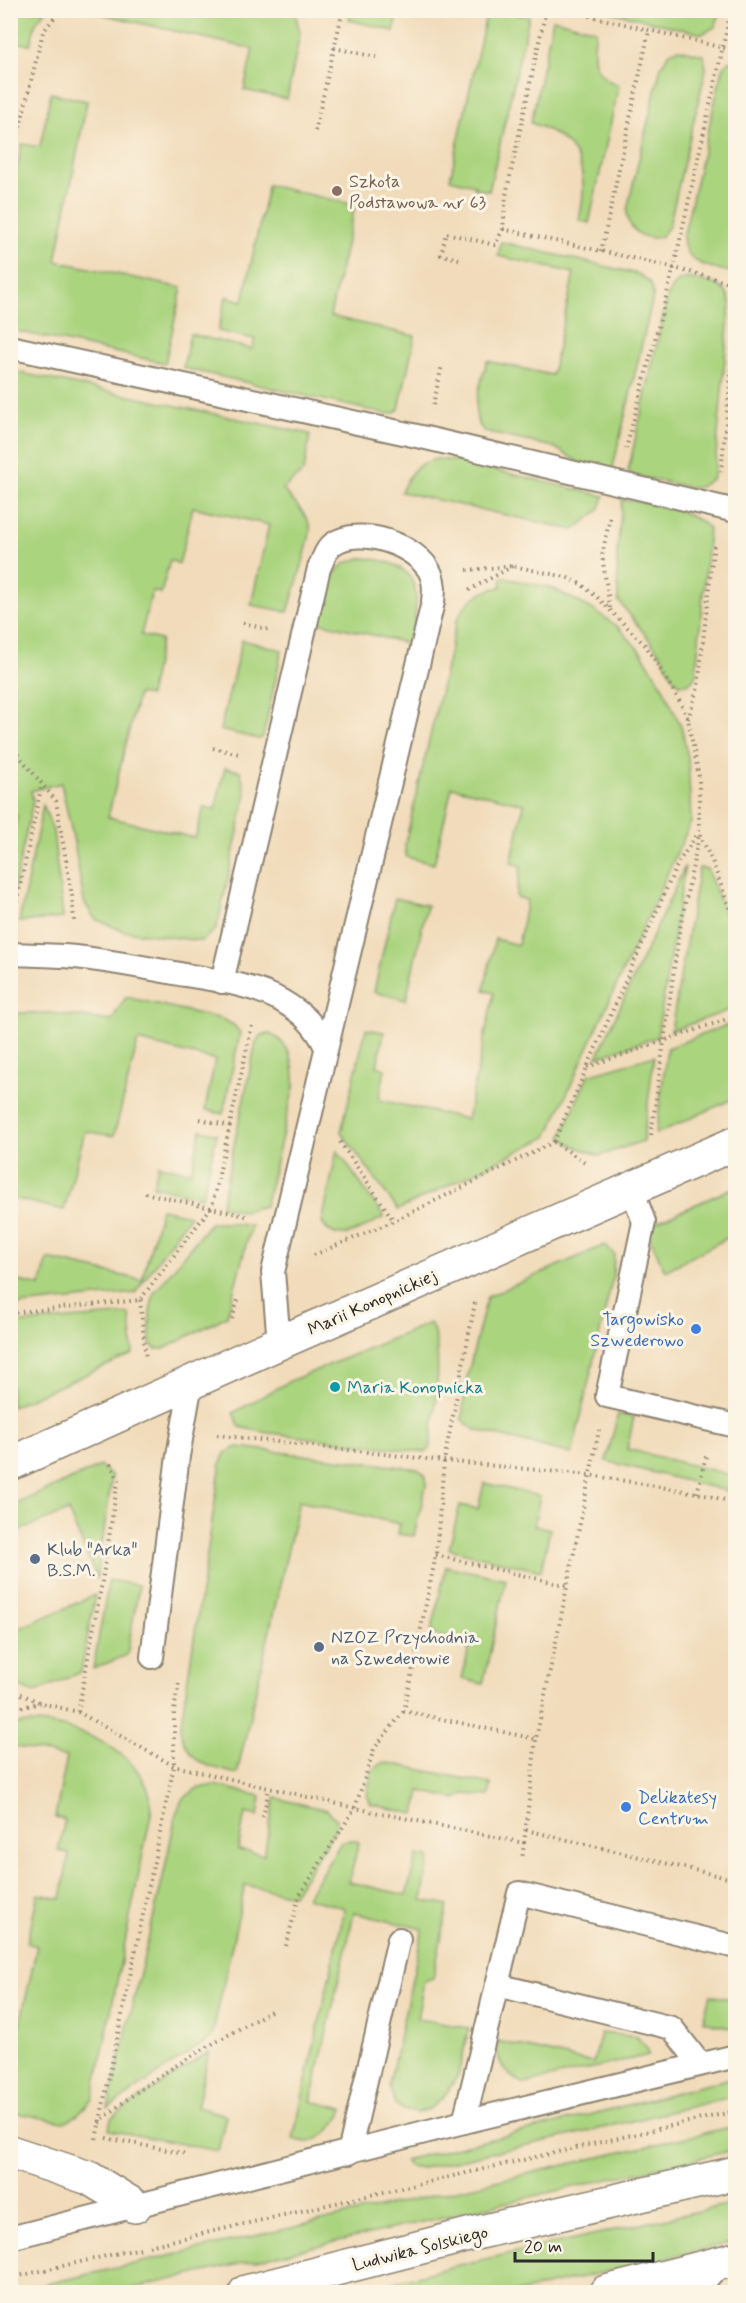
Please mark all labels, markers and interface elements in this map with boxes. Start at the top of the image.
place label: Szkoła Podstawowa nr 63 [349,170,487,215]
marker: Szkoła Podstawowa nr 63 [330,184,344,198]
street label: Marii Konopnickiej [304,1264,441,1342]
place label: Targowisko Szwederowo [590,1308,684,1353]
marker: Targowisko Szwederowo [689,1322,703,1336]
place label: Maria Konopnicka [347,1376,483,1400]
marker: Maria Konopnicka [328,1380,342,1394]
place label: Klub "Arka" B.S.M. [47,1538,137,1583]
marker: Klub "Arka" B.S.M. [28,1552,42,1566]
place label: NZOZ Przychodnia na Szwederowie [331,1626,479,1671]
marker: NZOZ Przychodnia na Szwederowie [312,1640,326,1654]
place label: Delikatesy Centrum [638,1786,717,1831]
marker: Delikatesy Centrum [619,1800,633,1814]
street label: Ludwika Solskiego [350,2221,491,2278]
scale bar [515,2225,653,2263]
text: 20 m [524,2235,562,2259]

